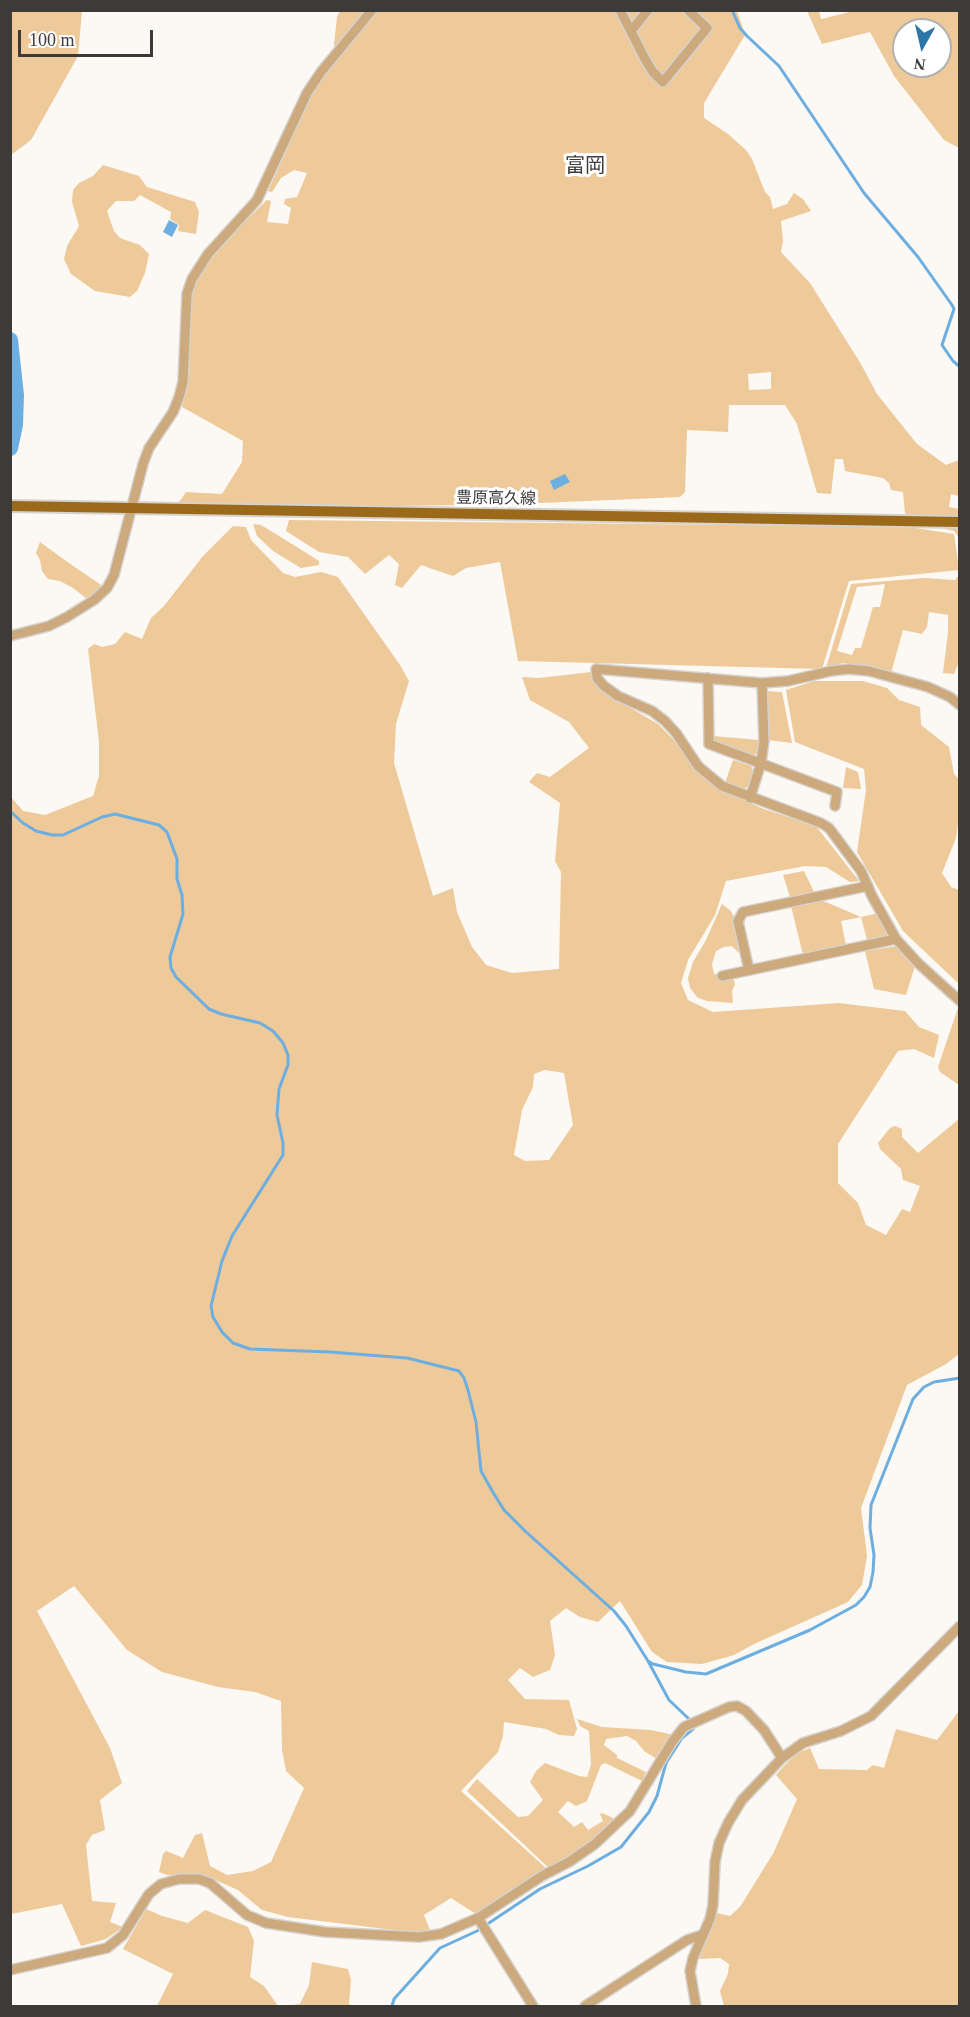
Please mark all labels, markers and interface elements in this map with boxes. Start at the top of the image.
scale bar [21,18,156,56]
north arrow [892,18,952,78]
text: 100 m [29,30,75,50]
text: N [913,55,927,74]
district label: 富岡 [565,155,605,179]
street label: 豊原高久線 [456,489,536,509]

